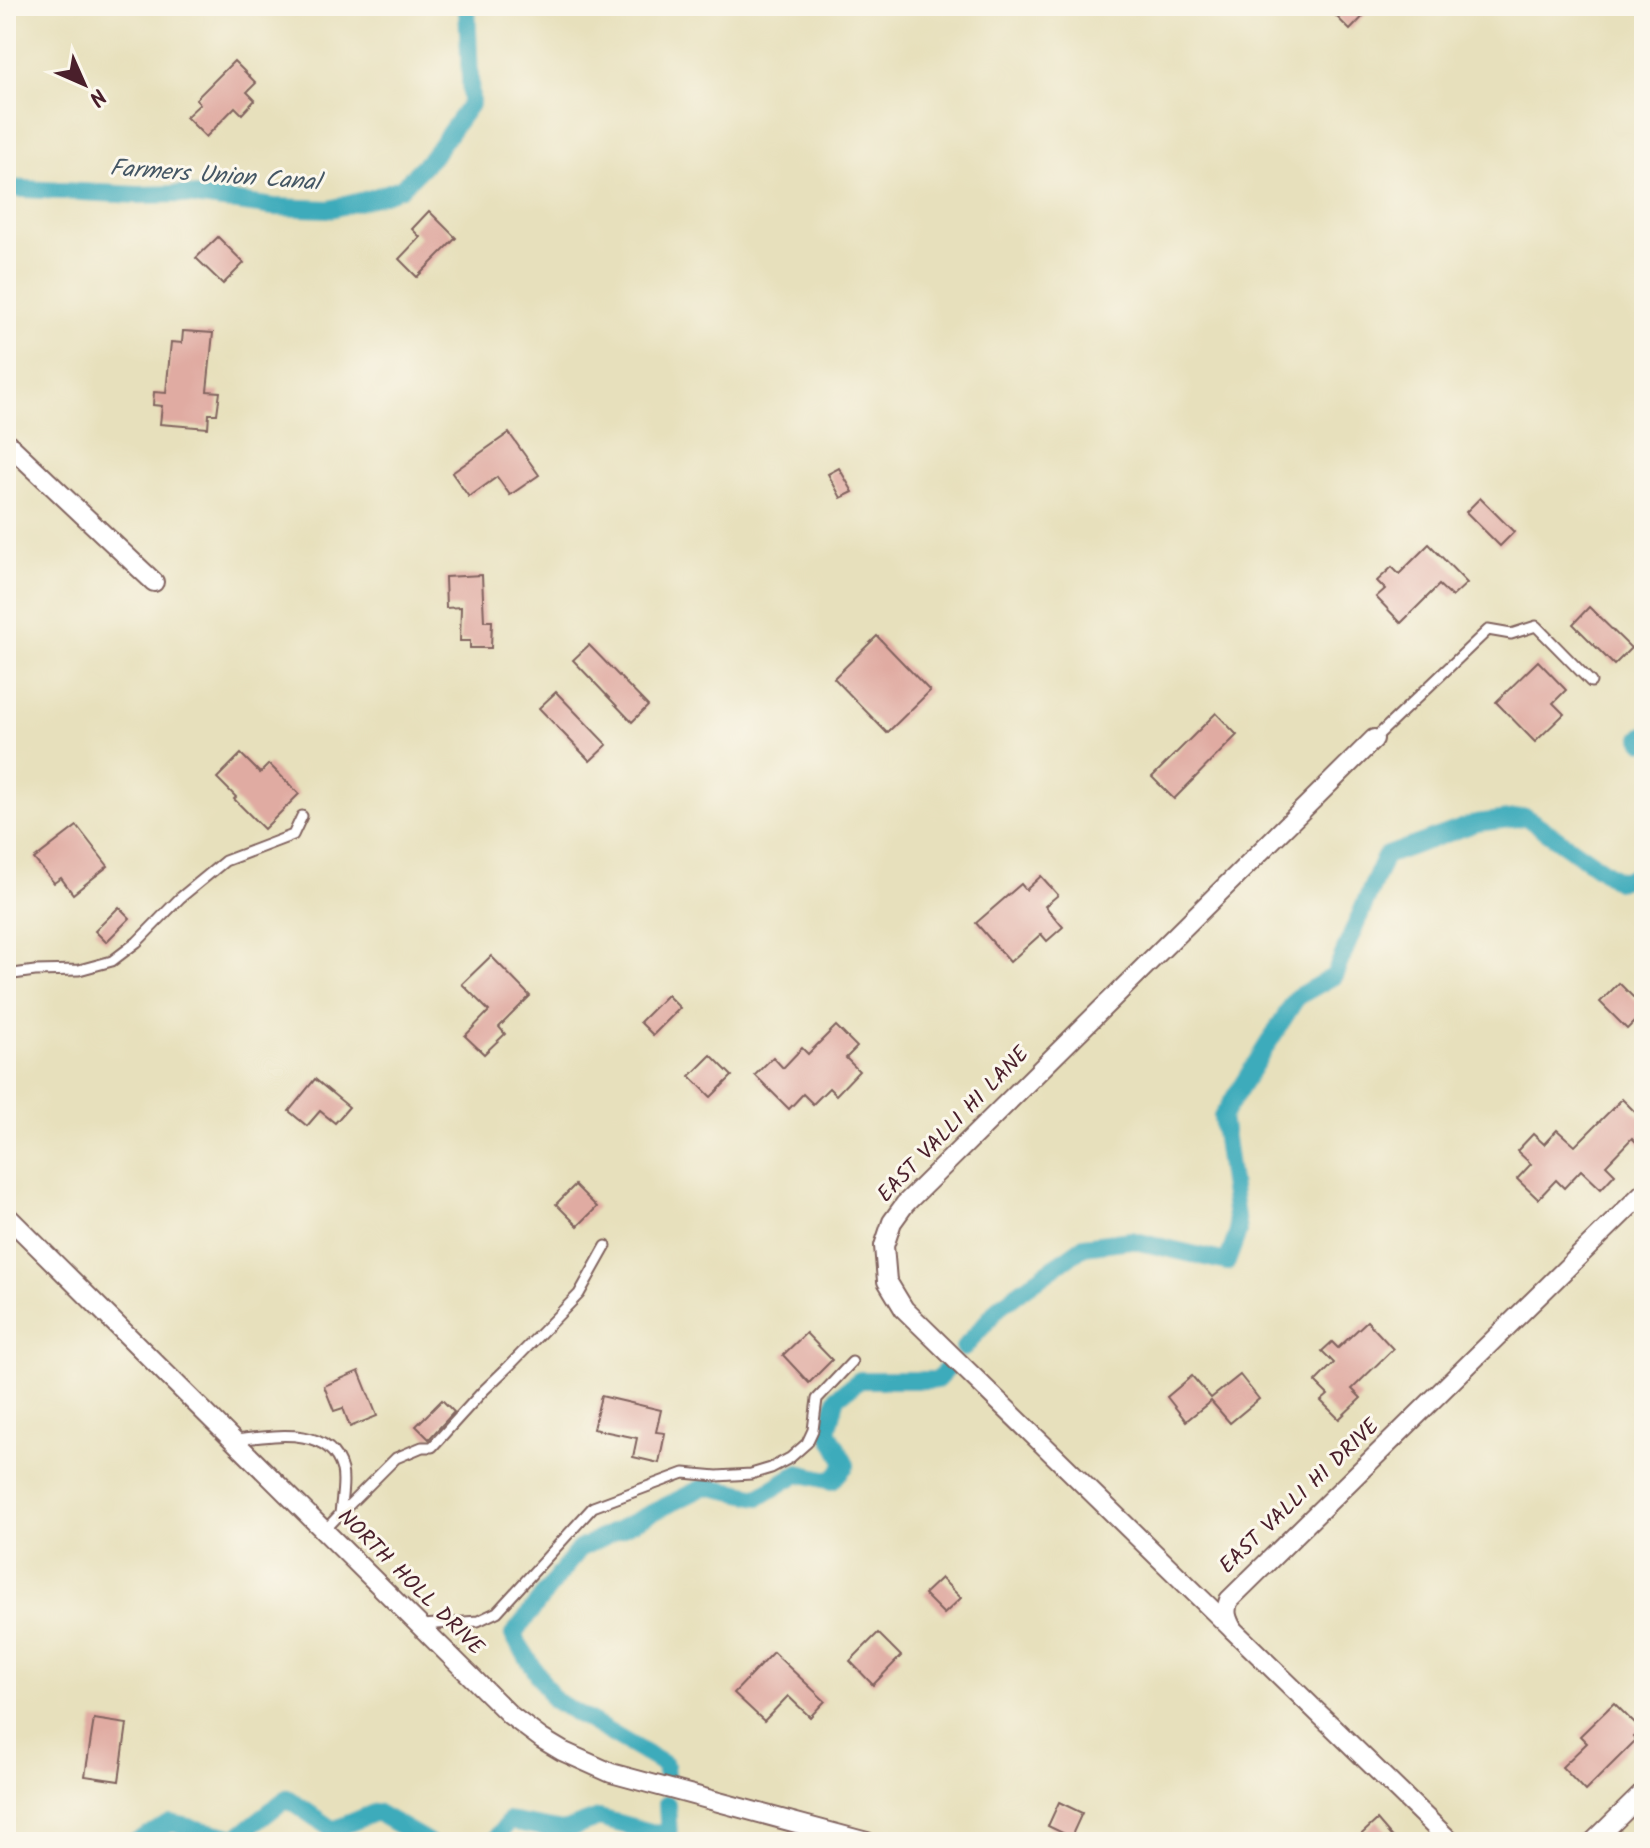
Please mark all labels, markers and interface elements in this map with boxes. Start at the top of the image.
north arrow [44,44,124,124]
text: N [79,79,114,114]
water label: Farmers Union Canal [108,149,326,203]
street label: EAST VALLI HI LANE [870,1038,1039,1212]
street label: EAST VALLI HI DRIVE [1212,1410,1389,1583]
street label: NORTH HOLL DRIVE [328,1501,492,1665]

